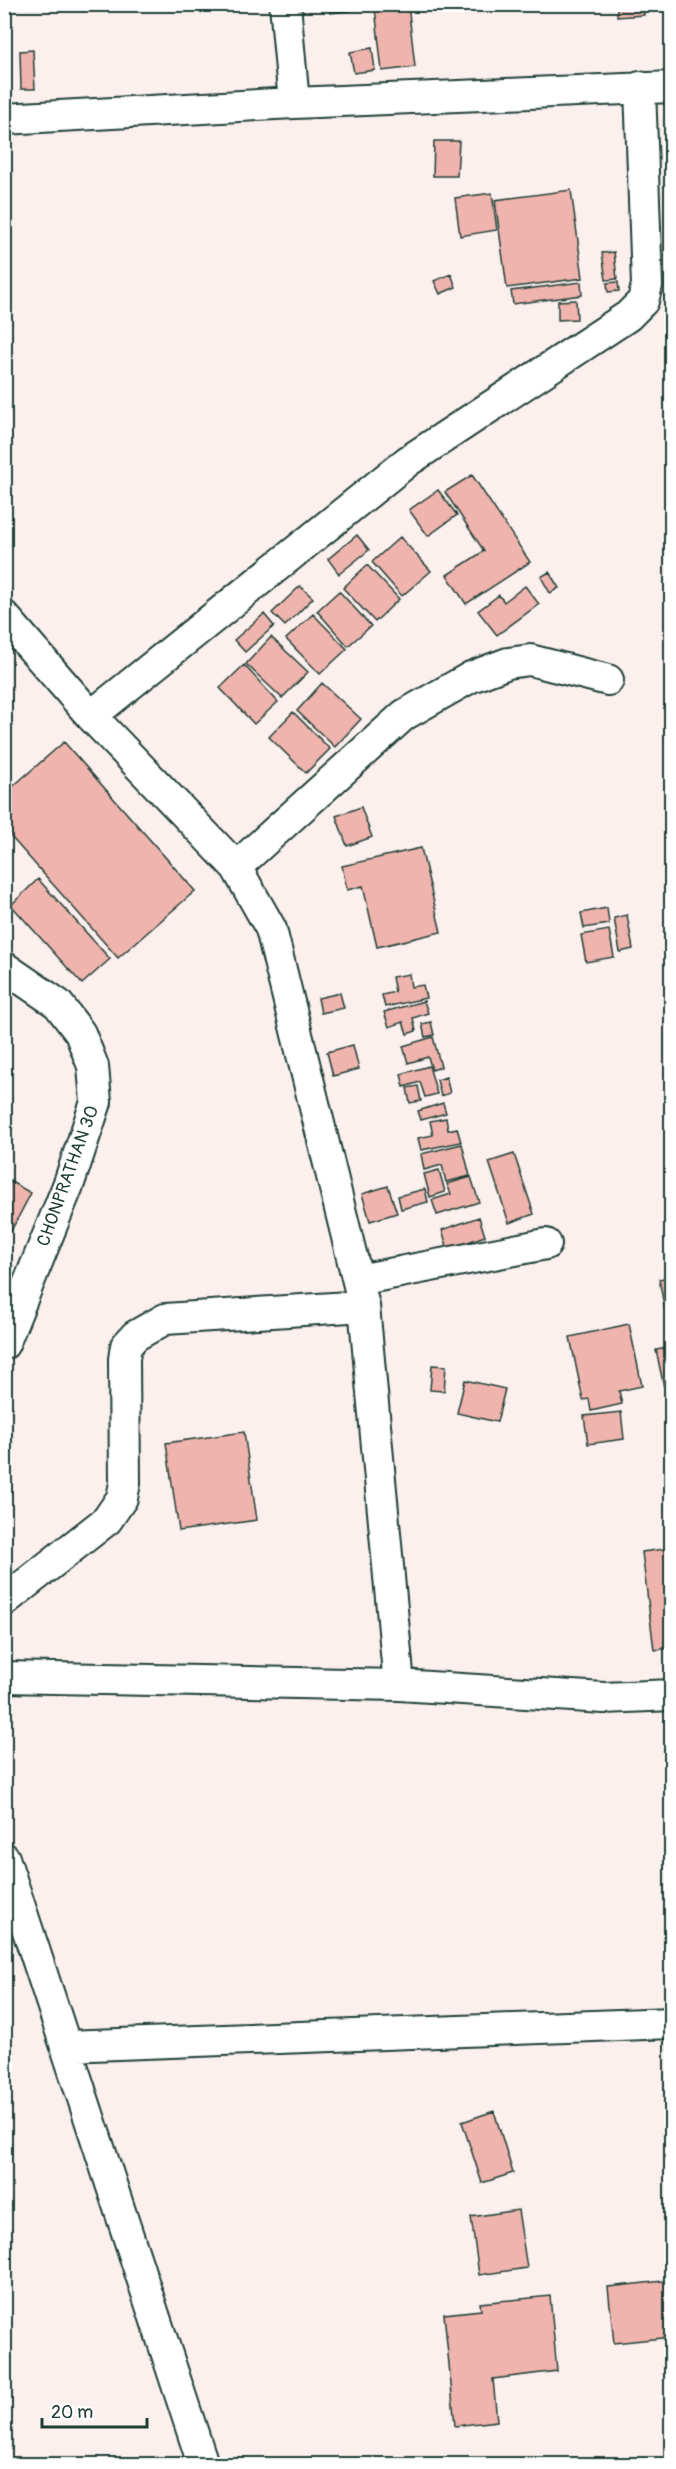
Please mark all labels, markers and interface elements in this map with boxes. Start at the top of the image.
street label: CHONPRATHAN 30 [32,1102,104,1250]
scale bar [42,2391,147,2429]
text: 20 m [51,2401,93,2424]

